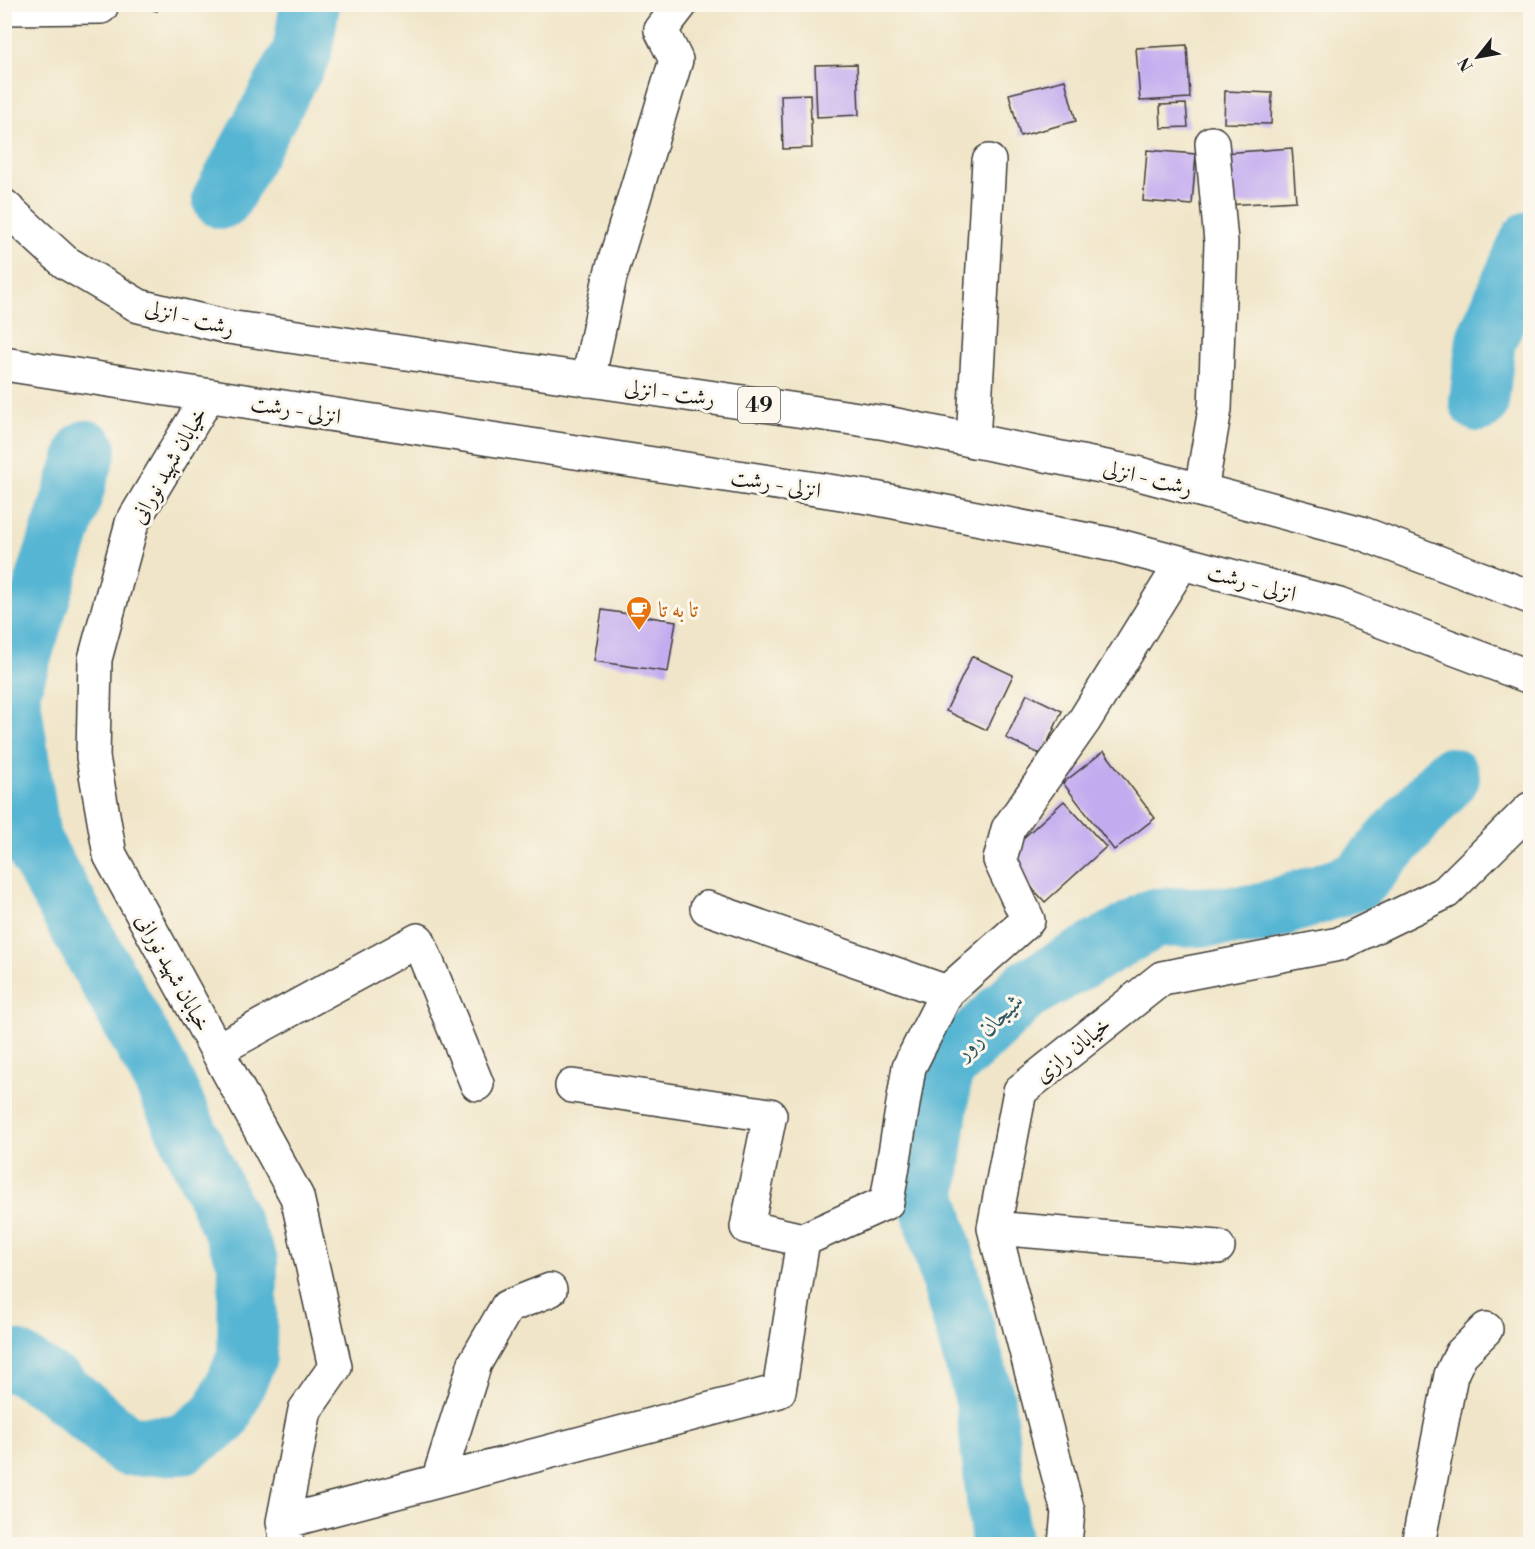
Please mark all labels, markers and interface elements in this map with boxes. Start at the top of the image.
north arrow [1448,27,1508,87]
text: N [1454,53,1478,75]
street label: رشت - انزلی [142,294,237,343]
street label: رشت - انزلی [623,374,717,413]
road number: 49 [738,387,780,423]
street label: انزلی - رشت [249,390,343,431]
street label: خیابان شهید نورانی [125,402,214,529]
street label: رشت - انزلی [1100,454,1195,503]
street label: انزلی - رشت [729,464,823,505]
street label: انزلی - رشت [1204,559,1299,608]
cafe icon: تا به تا [624,594,654,632]
place label: تا به تا [658,597,699,624]
street label: خیابان شهید نورانی [129,909,216,1036]
water label: شیجان رور [947,986,1031,1069]
street label: خیابان رازی [1029,1011,1117,1089]

